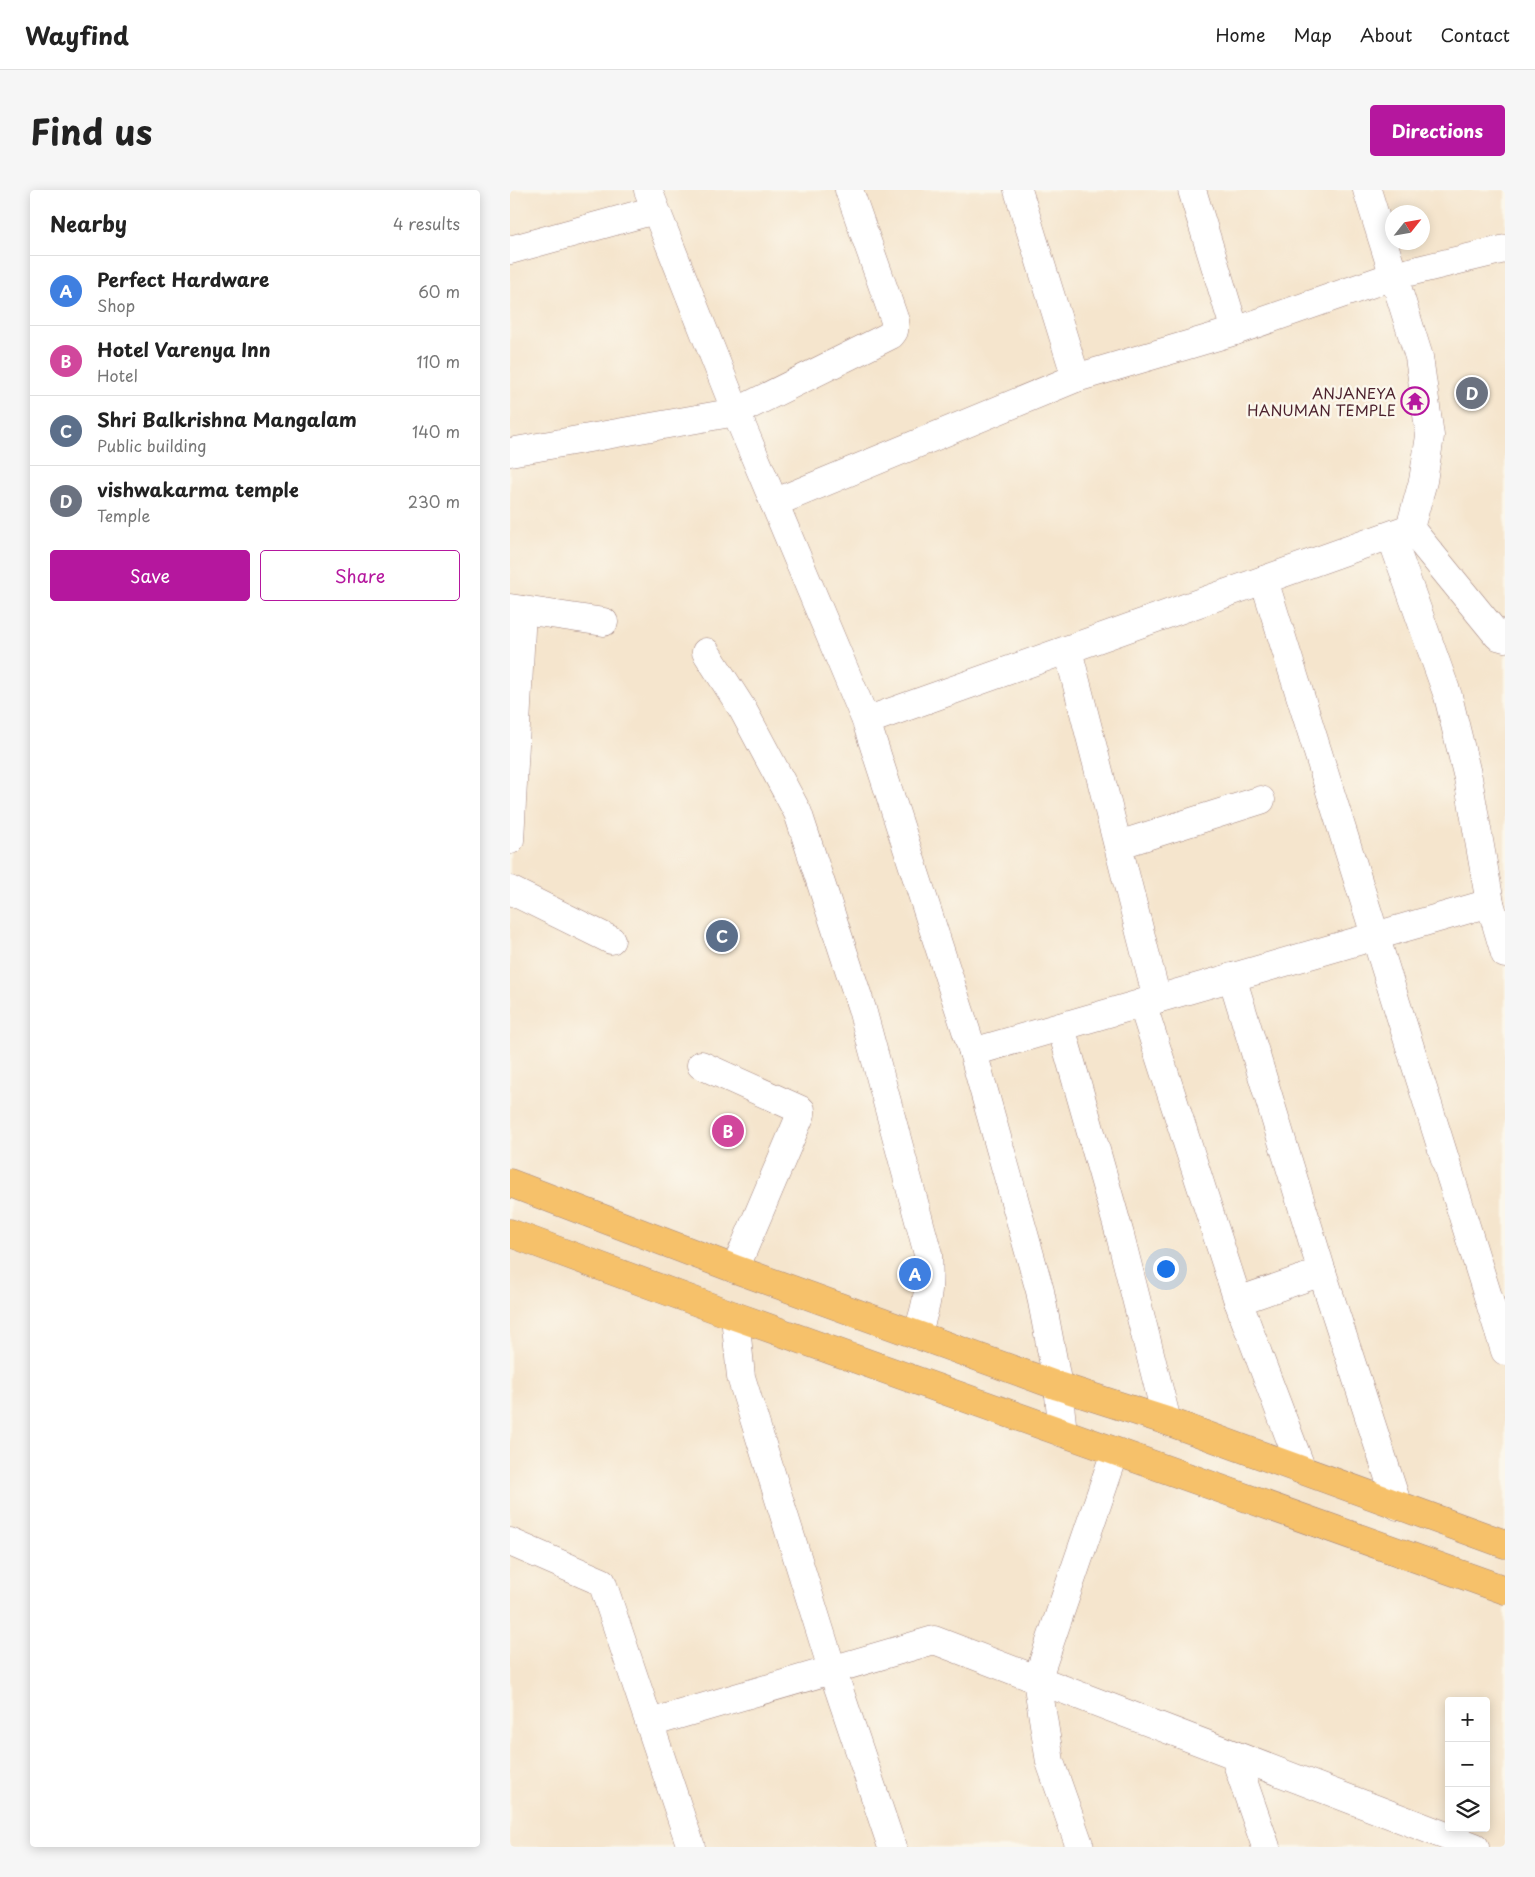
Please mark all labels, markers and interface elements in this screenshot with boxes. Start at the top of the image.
text: Wayfind [25,17,129,53]
text: Home [1215,21,1265,48]
text: Map [1293,21,1332,48]
text: About [1360,21,1412,48]
text: Contact [1440,21,1510,48]
text: Find us [30,104,152,157]
button: Directions [1370,105,1505,156]
north arrow [1385,205,1430,250]
text: Nearby [50,207,127,239]
text: 4 results [393,211,460,235]
text: Perfect Hardware [97,265,269,293]
text: A [60,279,72,303]
text: 60 m [418,279,460,303]
text: Shop [97,293,135,317]
text: Hotel Varenya Inn [97,335,271,363]
text: B [61,349,71,373]
text: 110 m [417,349,460,373]
text: Hotel [97,363,138,387]
pin: D [1456,374,1488,412]
place label: ANJANEYA HANUMAN TEMPLE [1247,381,1396,421]
temple icon: ANJANEYA HANUMAN TEMPLE [1400,386,1430,416]
text: Shri Balkrishna Mangalam [97,405,357,433]
text: C [60,419,72,443]
text: 140 m [412,419,460,443]
text: Public building [97,433,207,457]
text: vishwakarma temple [97,475,299,503]
text: D [60,489,72,513]
text: 230 m [408,489,460,513]
text: Temple [97,503,150,527]
button: Save [50,550,250,601]
button: Share [260,550,460,601]
pin: C [706,917,738,955]
pin: B [712,1112,744,1150]
pin: A [899,1255,931,1293]
your location [1153,1256,1179,1282]
map controls [1445,1697,1490,1832]
button: + [1445,1697,1490,1742]
button: − [1445,1742,1490,1787]
button: layers [1445,1787,1490,1832]

